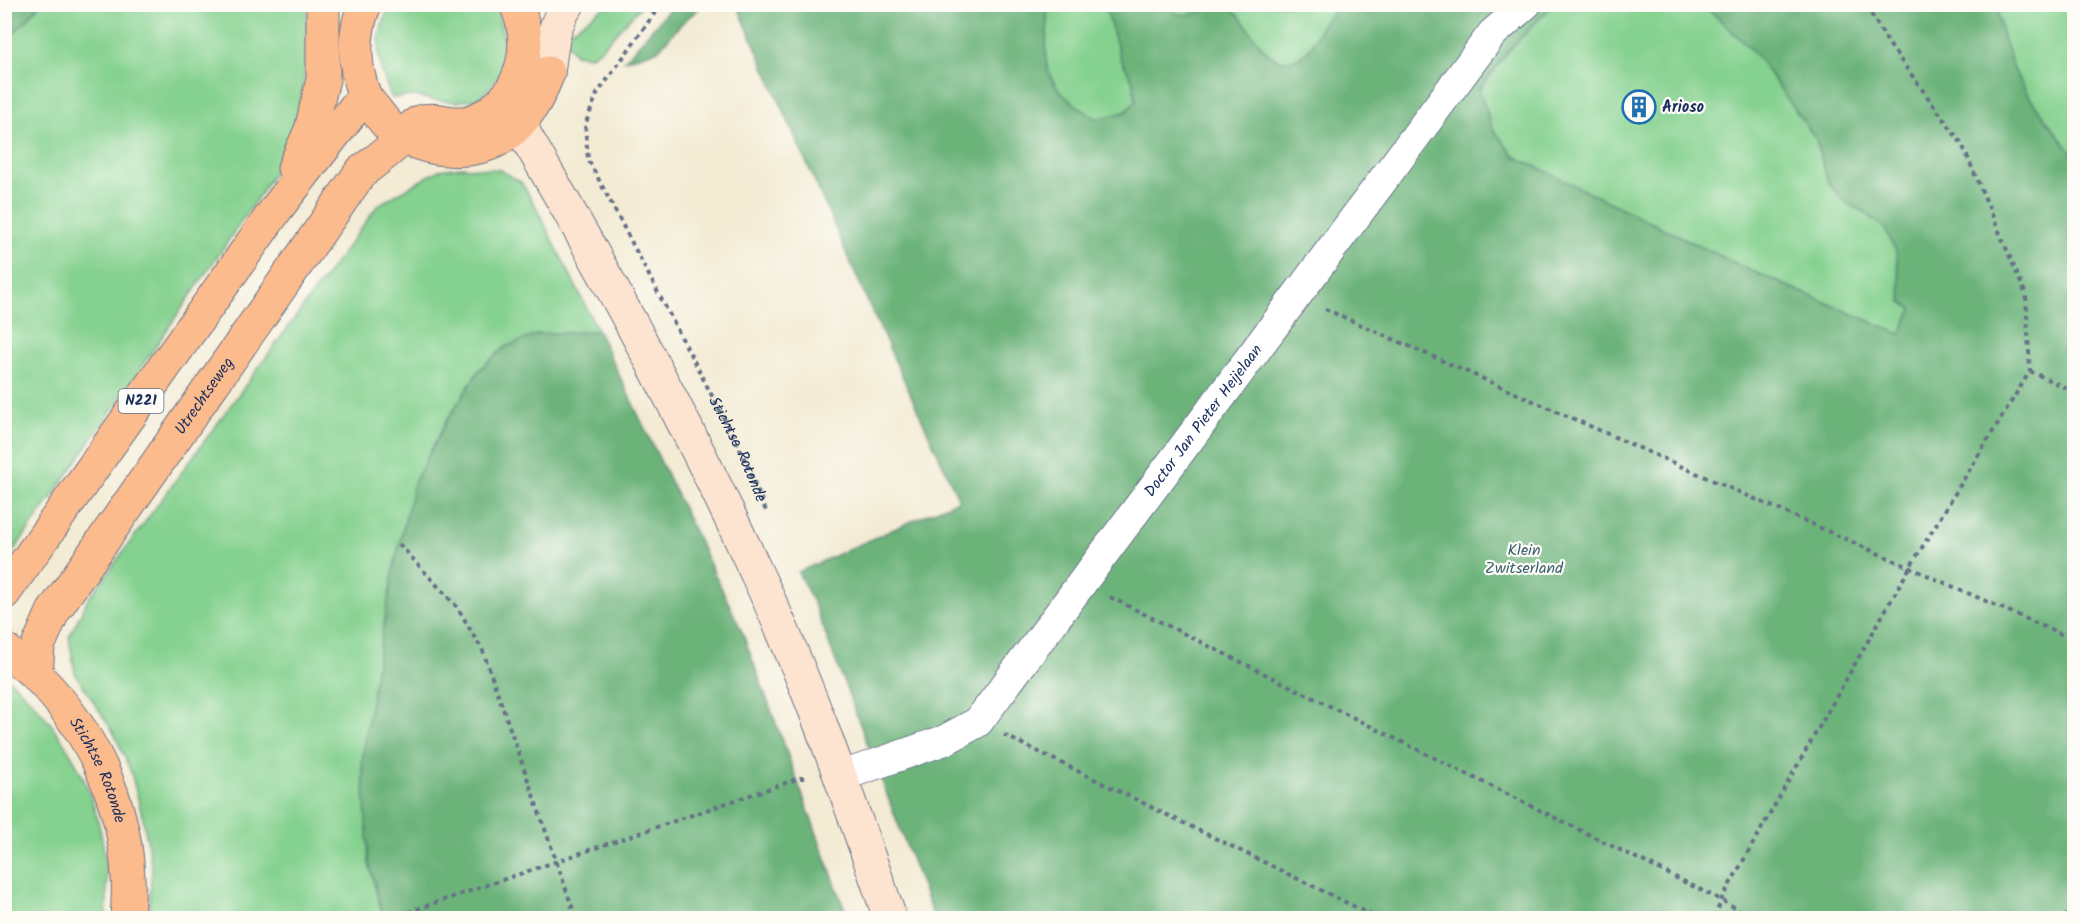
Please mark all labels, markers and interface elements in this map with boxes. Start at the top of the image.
building icon: Arioso [1621,89,1657,125]
place label: Arioso [1662,95,1704,120]
street label: Doctor Jan Pieter Heijelaan [1138,339,1269,502]
street label: Utrechtseweg [168,352,240,440]
road number: N221 [118,389,164,413]
street label: Stichtse Rotonde [702,392,773,506]
park label: Klein Zwitserland [1485,538,1564,581]
street label: Stichtse Rotonde [63,712,132,826]

